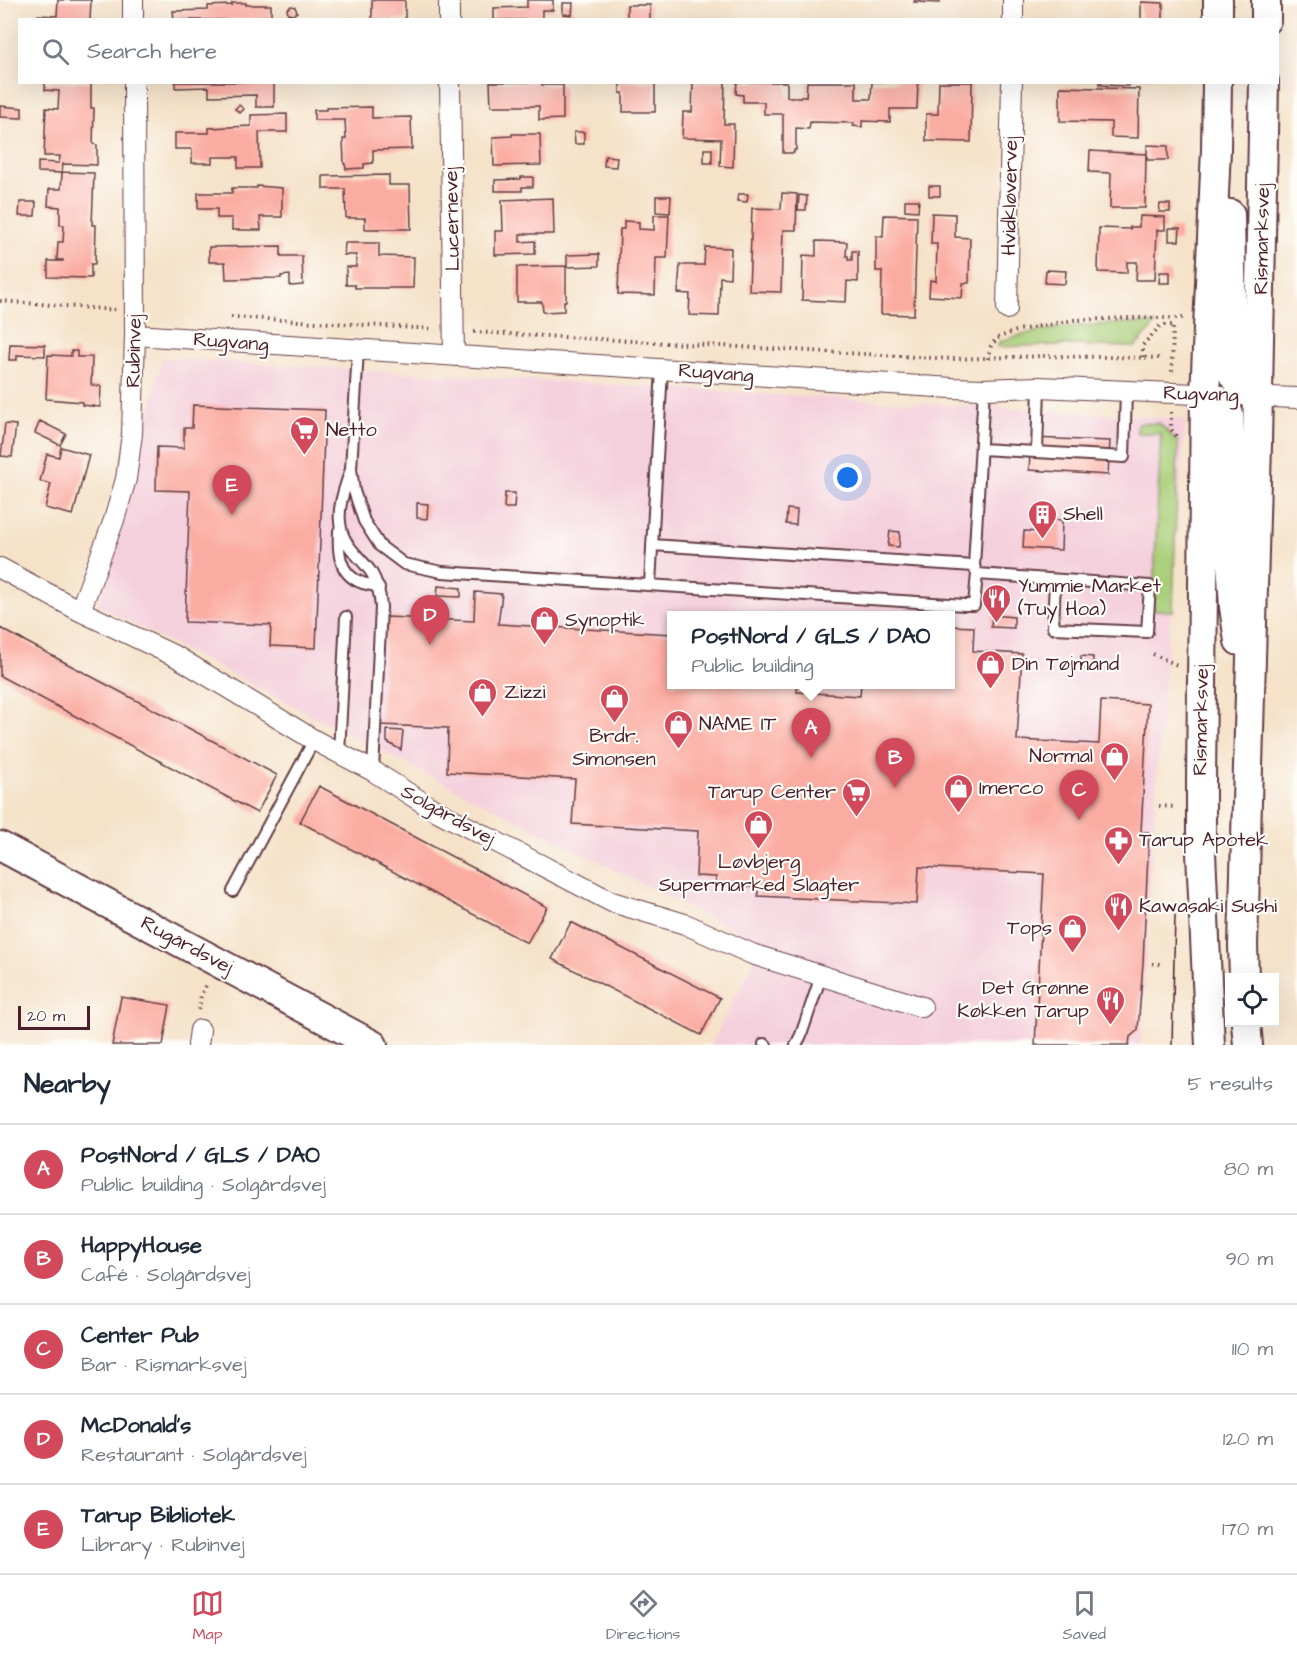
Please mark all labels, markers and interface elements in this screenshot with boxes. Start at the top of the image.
search box [18,18,1279,84]
icon: search [39,35,72,68]
text: Search here [87,36,217,67]
street label: Hvidkløvervej [995,136,1025,256]
street label: Lucernevej [437,166,467,271]
street label: Rismarksvej [1247,183,1277,295]
street label: Rubinvej [119,314,149,388]
street label: Rugvang [192,325,270,360]
street label: Rugvang [677,356,755,391]
street label: Rugvang [1163,379,1239,410]
supermarket icon: Netto [289,414,321,456]
place label: Netto [326,416,377,444]
your location [833,463,862,492]
pin: E [212,466,252,515]
building icon: Shell [1026,498,1058,540]
place label: Shell [1063,500,1103,528]
place label: Yummie Market (Tuy Hoa) [1018,572,1161,624]
restaurant icon: Yummie Market (Tuy Hoa) [981,582,1013,624]
pin: D [410,596,450,645]
shop icon: Synoptik [528,604,560,646]
place label: Synoptik [565,606,645,635]
popup [667,611,955,689]
text: PostNord / GLS / DAO [692,621,930,652]
shop icon: Din Tøjmand [975,648,1007,690]
place label: Din Tøjmand [1012,650,1119,678]
text: Public building [692,652,814,680]
street label: Rismarksvej [1186,664,1216,776]
shop icon: Zizzi [467,676,499,718]
place label: Zizzi [504,678,546,706]
shop icon: Brdr. Simonsen [598,682,630,724]
shop icon: NAME IT [662,708,694,750]
pin: A [792,708,830,758]
place label: NAME IT [699,710,777,738]
place label: Brdr. Simonsen [572,722,656,773]
pin: B [876,738,914,788]
shop icon: Normal [1098,740,1130,782]
place label: Normal [1029,742,1093,770]
pin: C [1060,770,1098,820]
shop icon: Imerco [942,772,974,814]
place label: Imerco [979,774,1043,802]
supermarket icon: Tarup Center [841,776,873,818]
street label: Solgårdsvej [395,778,501,853]
place label: Tarup Center [708,778,836,806]
shop icon: Løvbjerg Supermarked Slagter [743,808,775,850]
pharmacy icon: Tarup Apotek [1102,824,1134,866]
place label: Tarup Apotek [1139,826,1268,854]
place label: Løvbjerg Supermarked Slagter [659,848,859,900]
restaurant icon: Kawasaki Sushi [1102,890,1134,932]
place label: Kawasaki Sushi [1139,892,1277,920]
street label: Rugårdsvej [135,909,239,982]
shop icon: Tops [1057,912,1089,954]
place label: Tops [1007,914,1052,942]
map controls [1225,973,1279,1027]
button: locate [1225,973,1279,1027]
place label: Det Grønne Køkken Tarup [957,974,1089,1025]
restaurant icon: Det Grønne Køkken Tarup [1094,984,1126,1026]
scale bar [18,1003,90,1030]
text: 20 m [27,1005,65,1027]
text: Nearby [24,1066,111,1102]
text: 5 results [1188,1070,1273,1098]
text: PostNord / GLS / DAO [81,1140,320,1171]
text: A [37,1155,50,1183]
text: 80 m [1224,1155,1273,1183]
text: Public building · Solgårdsvej [81,1171,326,1199]
text: HappyHouse [81,1230,202,1261]
text: B [36,1245,51,1273]
text: 90 m [1225,1245,1273,1273]
text: Café · Solgårdsvej [81,1261,251,1289]
text: Center Pub [81,1320,199,1351]
text: C [36,1335,51,1363]
text: 110 m [1232,1335,1273,1363]
text: Bar · Rismarksvej [81,1351,246,1379]
text: McDonald's [81,1410,191,1441]
text: D [37,1425,50,1453]
text: 120 m [1223,1425,1273,1453]
text: Restaurant · Solgårdsvej [81,1441,306,1469]
text: Tarup Bibliotek [81,1500,235,1531]
text: E [38,1515,49,1543]
text: 170 m [1222,1515,1273,1543]
text: Library · Rubinvej [81,1531,245,1559]
tab: Map [191,1587,224,1645]
tab: Directions [606,1587,680,1645]
tab: Saved [1062,1587,1106,1645]

